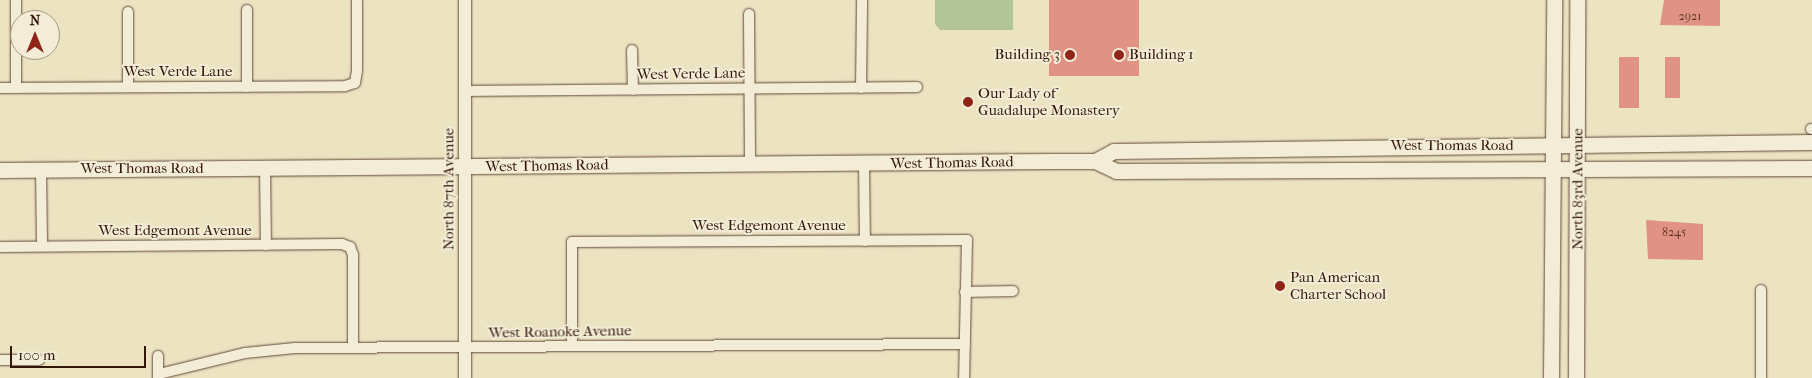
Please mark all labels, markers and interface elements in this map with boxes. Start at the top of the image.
north arrow [10,10,60,60]
house number: 2921 [1679,10,1701,24]
text: N [30,12,40,29]
place label: Building 3 [995,46,1060,64]
place label: Building 1 [1129,46,1194,64]
marker: Building 3 [1064,49,1076,61]
marker: Building 1 [1113,49,1125,61]
street label: West Verde Lane [124,63,232,81]
street label: West Verde Lane [637,64,745,84]
place label: Our Lady of Guadalupe Monastery [978,84,1120,119]
marker: Our Lady of Guadalupe Monastery [962,96,974,108]
street label: North 87th Avenue [440,128,458,250]
street label: North 83rd Avenue [1569,128,1587,250]
street label: West Thomas Road [1390,137,1514,155]
street label: West Thomas Road [890,153,1014,173]
street label: West Thomas Road [485,156,609,176]
street label: West Thomas Road [80,160,204,178]
street label: West Edgemont Avenue [692,217,846,235]
street label: West Edgemont Avenue [98,222,252,240]
house number: 8245 [1662,226,1686,240]
place label: Pan American Charter School [1290,268,1386,303]
marker: Pan American Charter School [1274,280,1286,292]
street label: West Roanoke Avenue [488,322,632,342]
scale bar [12,336,149,368]
text: 100 m [18,346,56,364]

